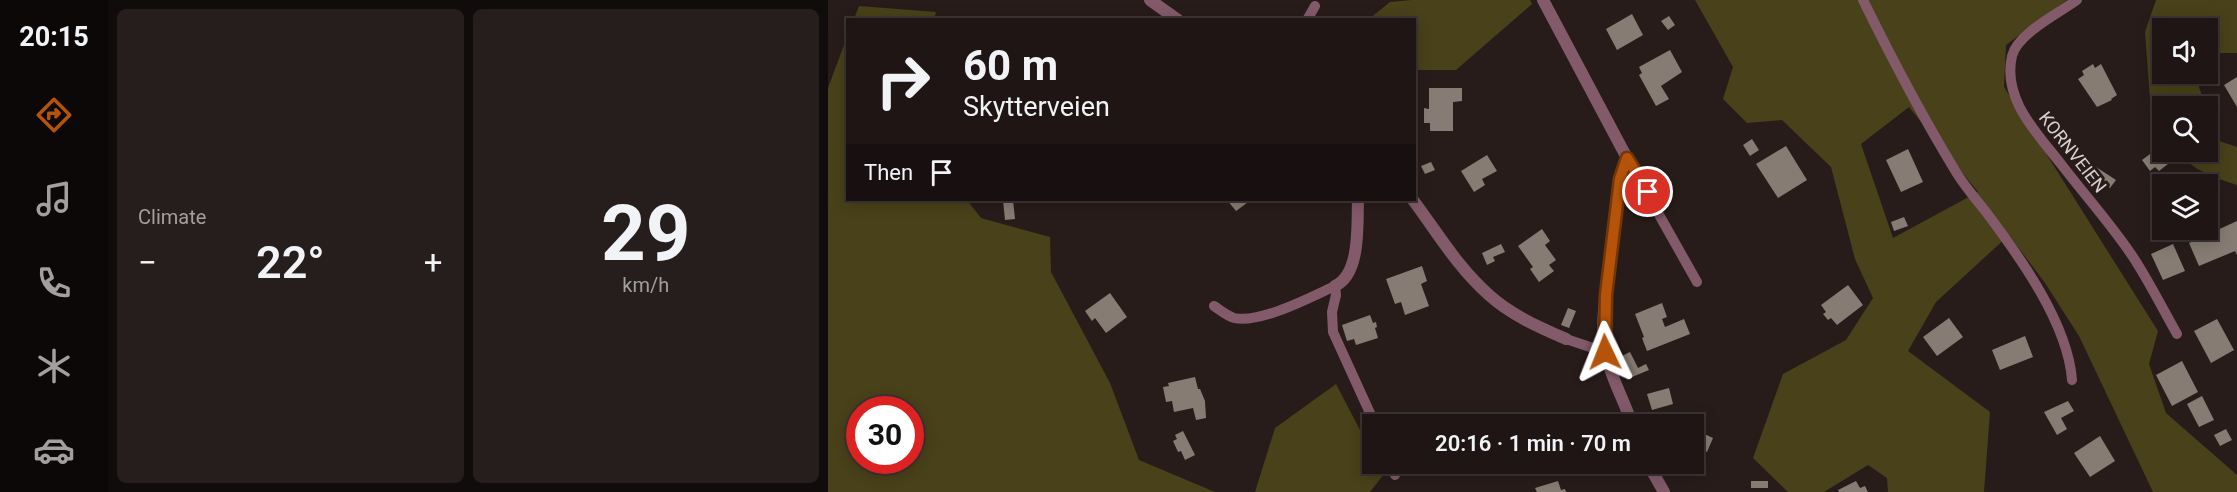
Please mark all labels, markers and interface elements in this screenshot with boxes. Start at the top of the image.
map controls [2152,18,2218,240]
button: sound [2152,18,2218,84]
text: 20:15 [19,21,89,53]
text: 60 m [963,41,1058,90]
icon: right [864,42,942,120]
text: Skytterveien [963,91,1110,123]
icon: directions [33,94,75,136]
button: search [2152,96,2218,162]
street label: KORNVEIEN [2035,107,2111,197]
icon: arrive [925,156,958,189]
text: Then [864,160,913,185]
pin [1622,166,1673,217]
button: layers [2152,174,2218,240]
icon: arrive [1631,175,1664,208]
icon: music [33,178,75,220]
text: 29 [601,188,691,279]
text: Climate [138,205,206,229]
text: 22° [256,236,325,289]
text: − [138,243,157,282]
text: + [424,243,443,282]
icon: phone [33,262,75,304]
text: km/h [622,273,669,297]
position arrow [1573,320,1637,384]
icon: climate [33,345,75,387]
speed limit sign: 30 [846,396,924,474]
icon: car [33,429,75,471]
text: 20:16 · 1 min · 70 m [1435,431,1631,456]

